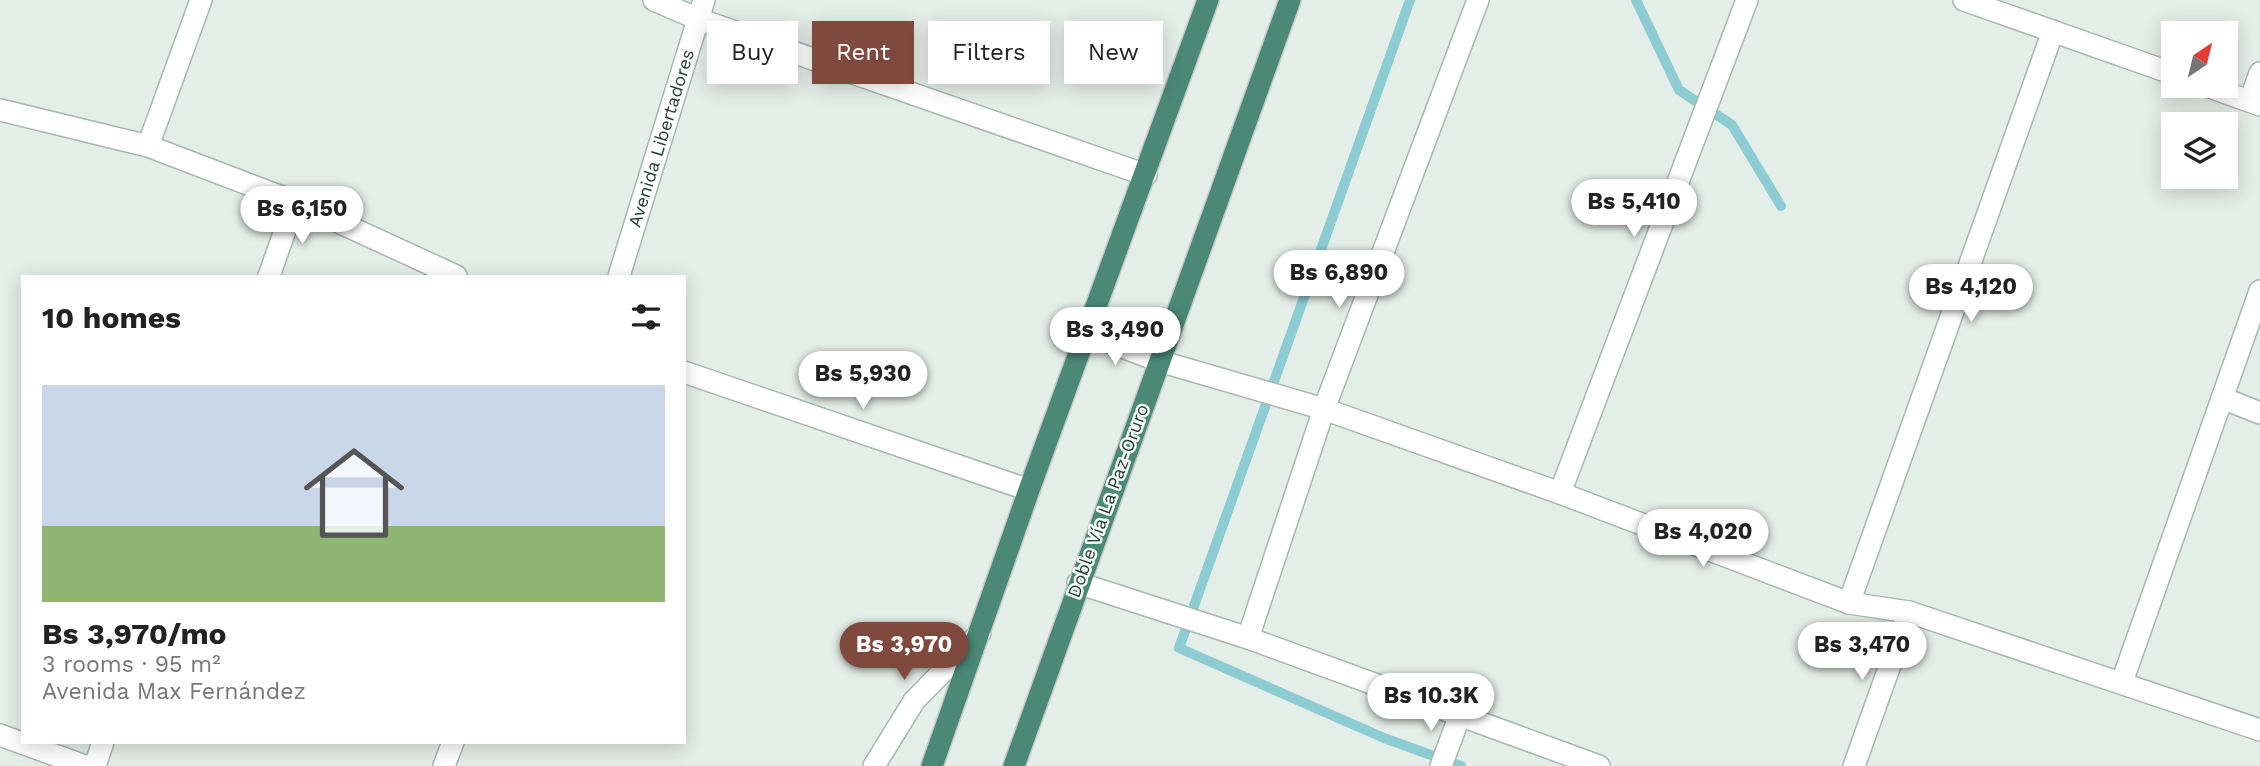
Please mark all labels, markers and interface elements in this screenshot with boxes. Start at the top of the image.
chip: Buy [707,21,798,84]
chip: Rent [812,21,914,84]
chip: Filters [928,21,1050,84]
chip: New [1064,21,1163,84]
north arrow [2161,21,2238,98]
map controls [2161,21,2238,189]
street label: Avenida Libertadores [624,47,698,230]
button: layers [2161,112,2238,189]
pin: Bs 5,410 [1562,180,1706,239]
pin: Bs 6,150 [230,187,374,246]
text: Bs 5,410 [1587,188,1681,215]
text: Bs 6,150 [256,195,348,222]
pin: Bs 6,890 [1267,250,1411,310]
text: Bs 6,890 [1290,259,1388,286]
pin: Bs 4,120 [1899,264,2043,324]
text: Bs 4,120 [1925,273,2017,300]
icon: filters [627,298,665,336]
text: 10 homes [42,300,181,335]
pin: Bs 3,490 [1043,308,1187,367]
text: Bs 3,490 [1066,316,1164,343]
pin: Bs 5,930 [791,352,935,411]
text: Bs 5,930 [814,360,912,387]
street label: Doble Vía La Paz-Oruro [1063,401,1152,600]
icon: home [291,430,417,556]
pin: Bs 4,020 [1631,510,1775,569]
text: Bs 4,020 [1653,518,1753,545]
text: Bs 3,970/mo [42,616,227,651]
pin: Bs 3,970 [832,622,976,682]
pin: Bs 3,470 [1790,622,1934,682]
text: Bs 3,970 [856,631,952,658]
text: Bs 3,470 [1814,631,1910,658]
text: 3 rooms · 95 m² [42,651,221,678]
pin: Bs 10.3K [1359,674,1503,733]
text: Avenida Max Fernández [42,678,306,705]
text: Bs 10.3K [1383,682,1479,709]

